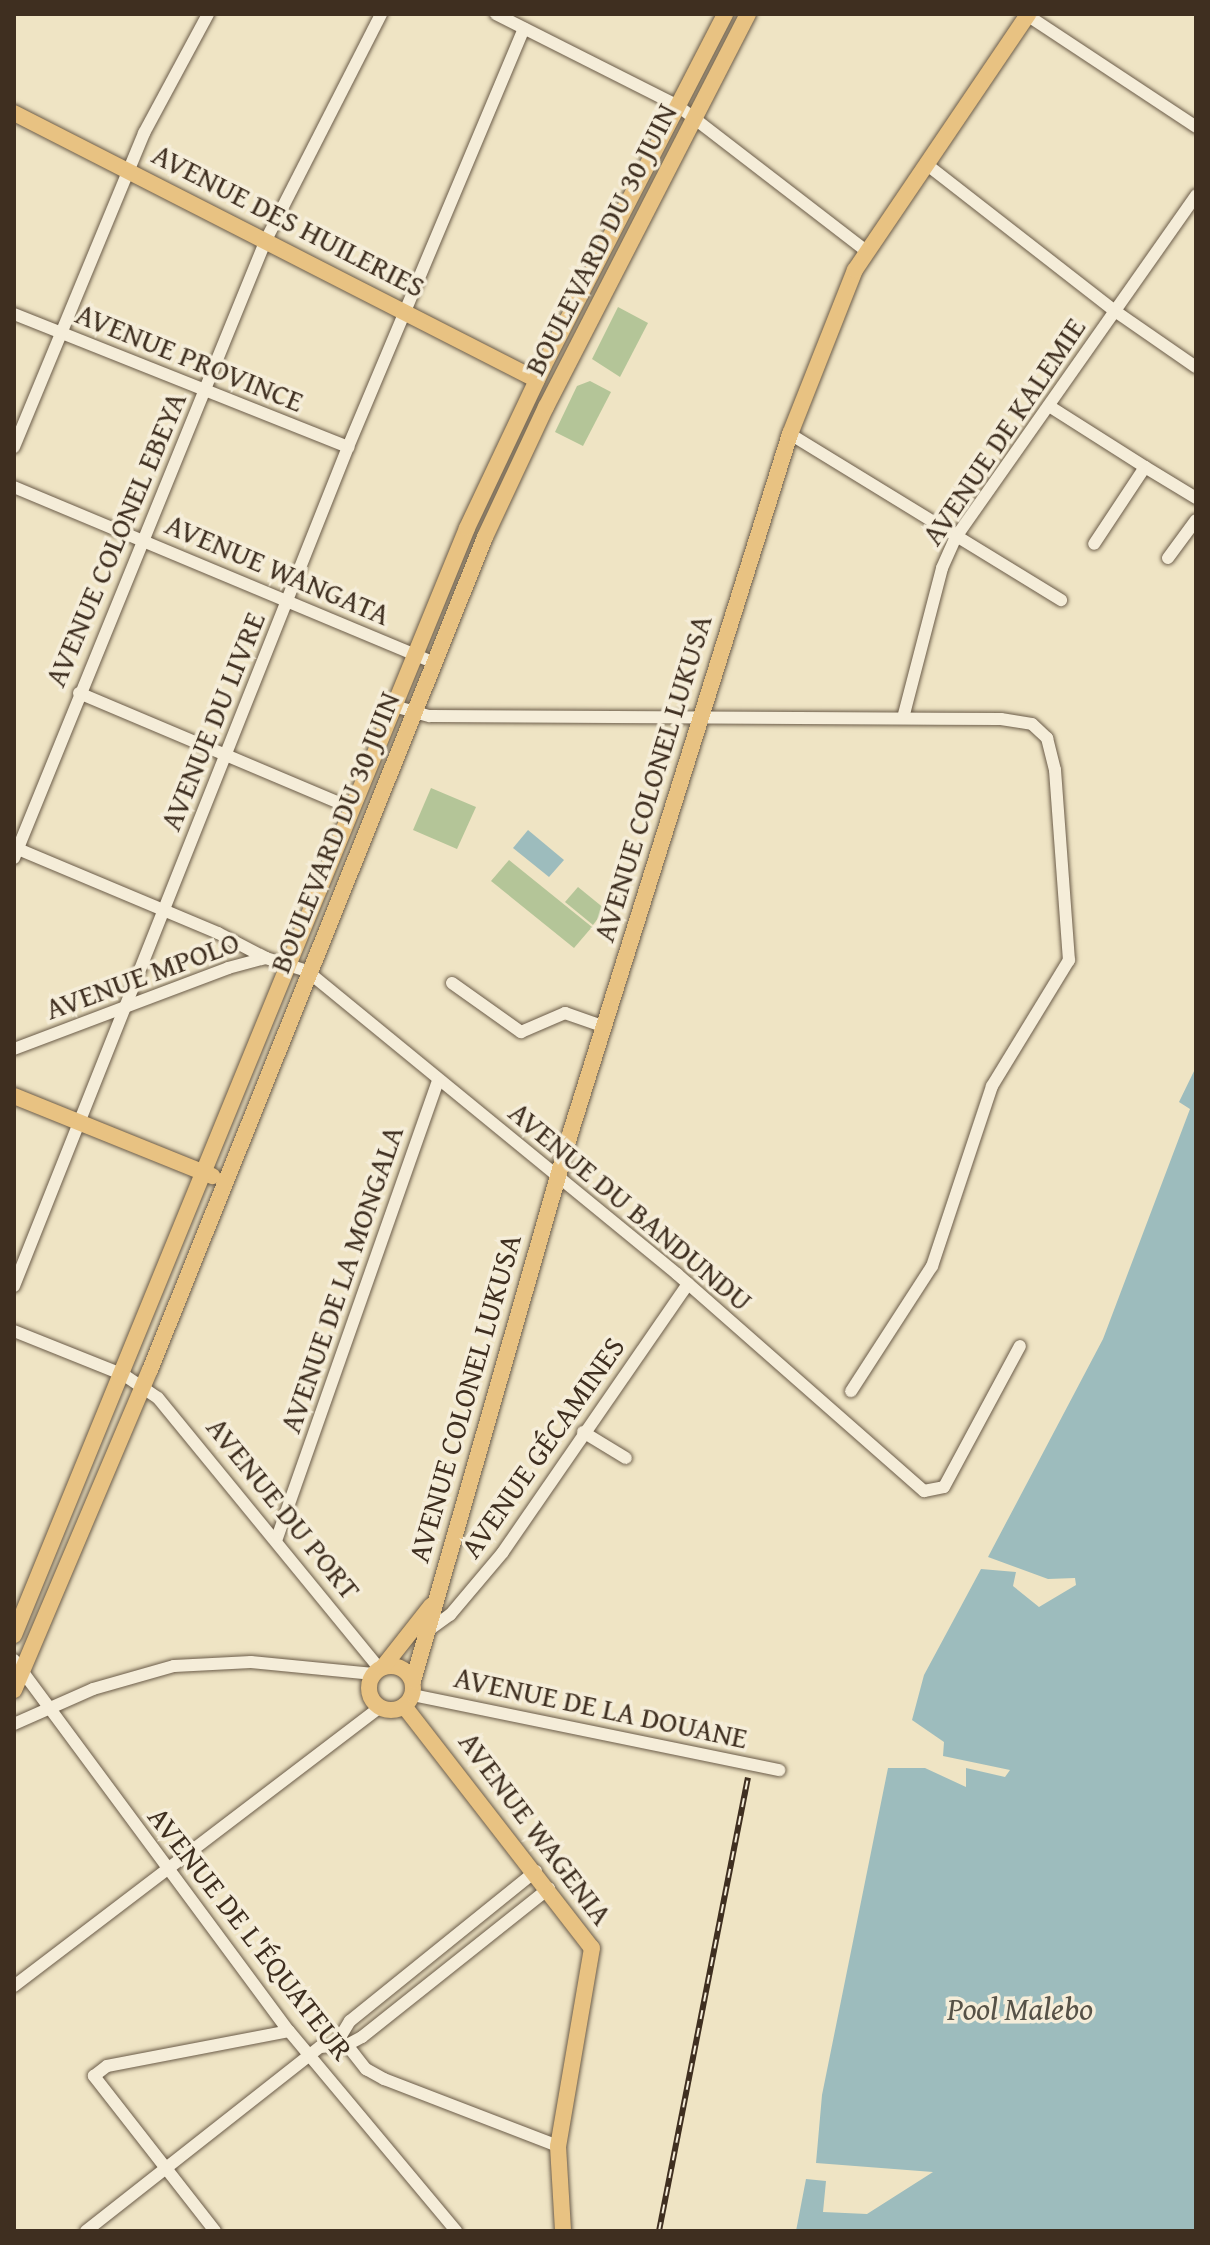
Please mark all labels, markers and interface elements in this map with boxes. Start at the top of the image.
street label: BOULEVARD DU 30 JUIN [516,97,684,381]
street label: AVENUE DES HUILERIES [147,136,431,304]
street label: AVENUE PROVINCE [71,295,309,419]
street label: AVENUE DE KALEMIE [914,310,1092,552]
street label: AVENUE COLONEL EBEYA [37,386,193,692]
street label: AVENUE WANGATA [160,505,396,633]
street label: AVENUE DU LIVRE [152,607,272,835]
street label: AVENUE COLONEL LUKUSA [585,610,719,946]
street label: BOULEVARD DU 30 JUIN [261,686,407,978]
street label: AVENUE MPOLO [40,923,244,1027]
street label: AVENUE DU BANDUNDU [502,1094,760,1318]
street label: AVENUE DE LA MONGALA [272,1121,410,1437]
street label: AVENUE COLONEL LUKUSA [400,1230,528,1566]
street label: AVENUE GÉCAMINES [452,1330,632,1564]
street label: AVENUE DU PORT [199,1410,369,1606]
street label: AVENUE DE LA DOUANE [451,1658,751,1756]
street label: AVENUE WAGENIA [452,1724,620,1932]
street label: AVENUE DE L'ÉQUATEUR [141,1799,361,2067]
water label: Pool Malebo [947,1990,1093,2028]

